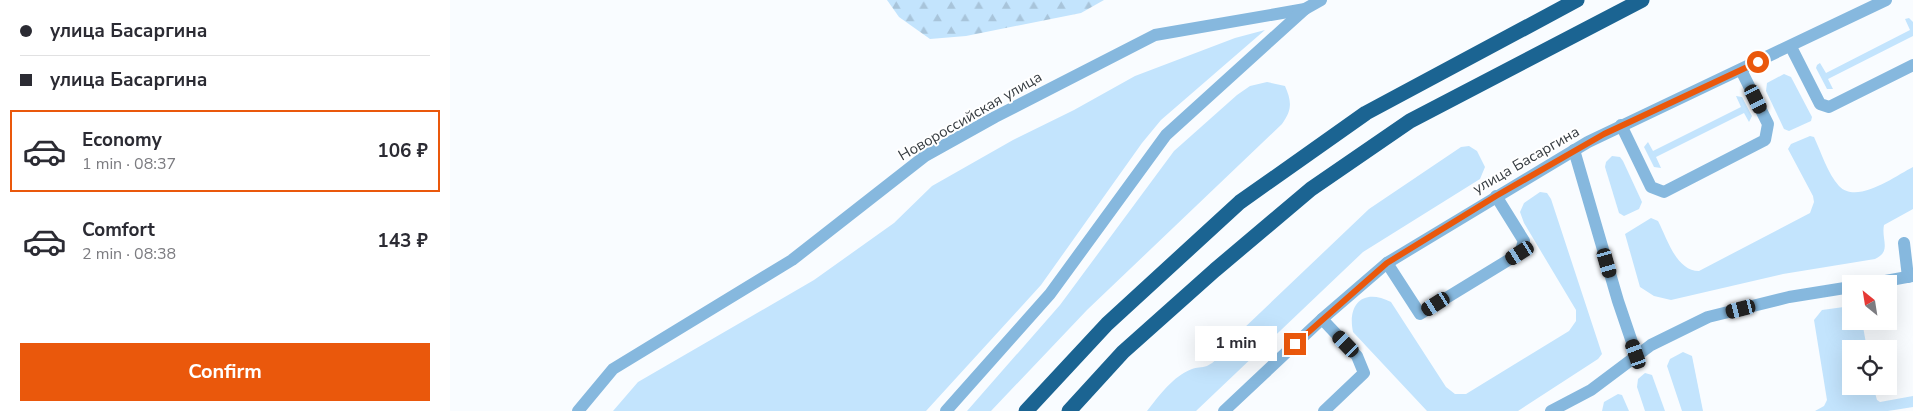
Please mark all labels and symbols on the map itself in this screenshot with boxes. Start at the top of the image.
route start [1747,51,1769,73]
street label: Новороссийская улица [895,67,1045,165]
car [1742,82,1769,116]
street label: улица Басаргина [1469,121,1583,199]
car [1503,239,1536,267]
car [1595,247,1618,279]
north arrow [1842,275,1898,330]
car [1419,290,1452,318]
car [1724,298,1757,320]
callout: 1 min [1195,326,1278,362]
car [1330,328,1361,360]
route end [1284,333,1306,355]
car [1624,337,1647,371]

